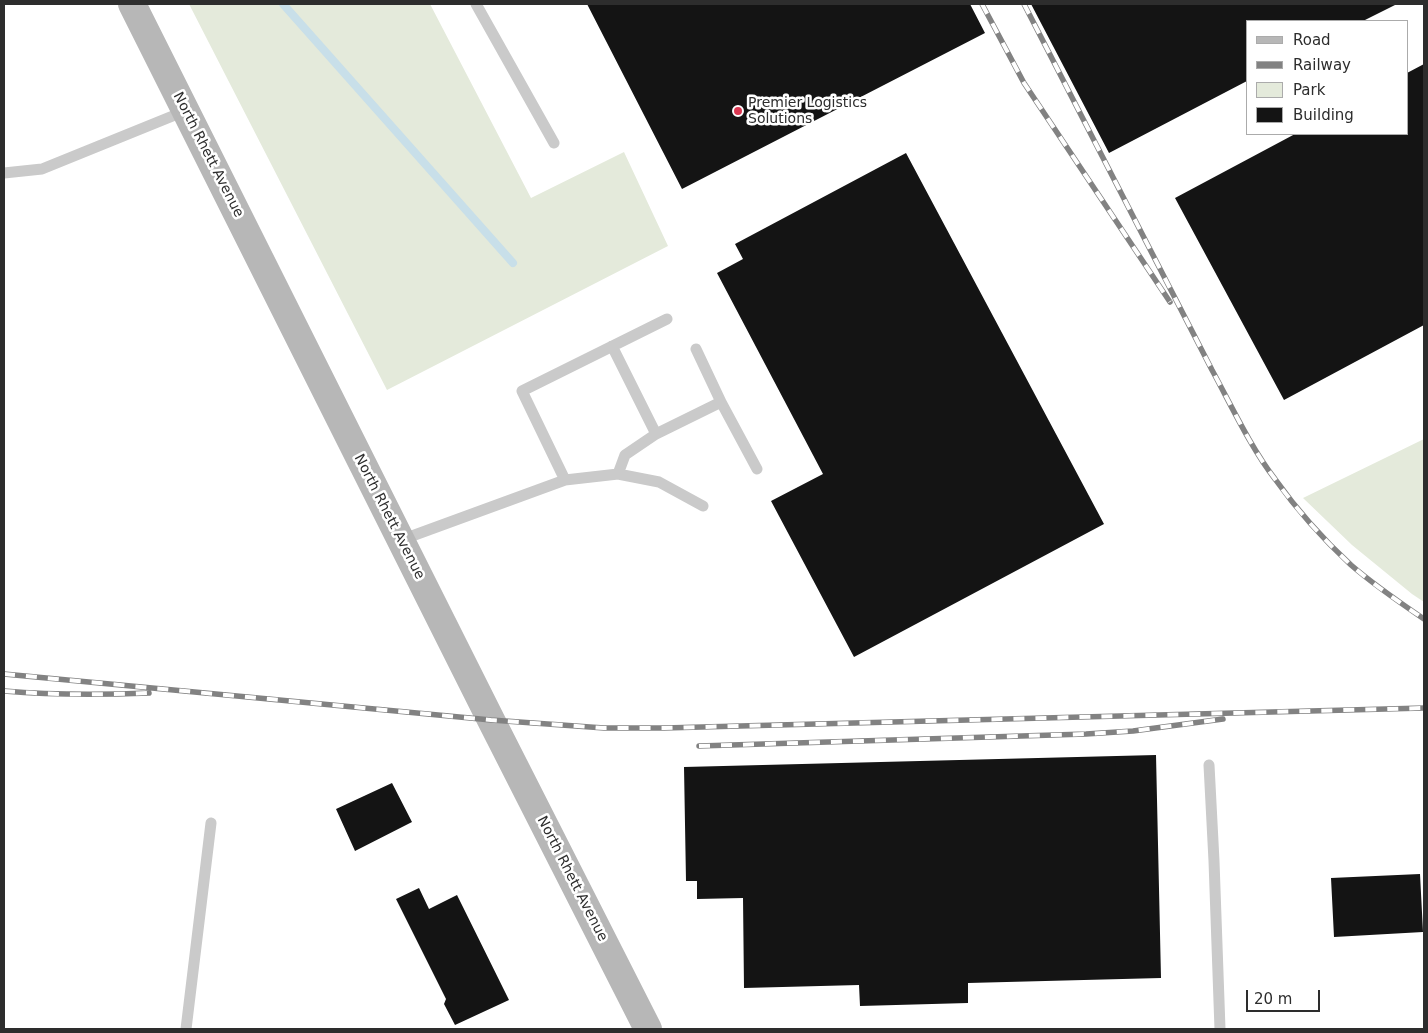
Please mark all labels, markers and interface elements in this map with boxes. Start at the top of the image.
legend [1246,20,1408,135]
text: Road [1293,31,1331,49]
text: Railway [1293,56,1351,74]
text: Park [1293,81,1325,99]
street label: North Rhett Avenue [169,90,247,220]
place label: Premier Logistics Solutions [748,95,867,128]
marker: Premier Logistics Solutions [732,105,744,117]
text: Building [1293,106,1354,124]
street label: North Rhett Avenue [350,452,428,582]
street label: North Rhett Avenue [533,814,611,944]
scale bar [1248,980,1322,1012]
text: 20 m [1254,990,1292,1008]

